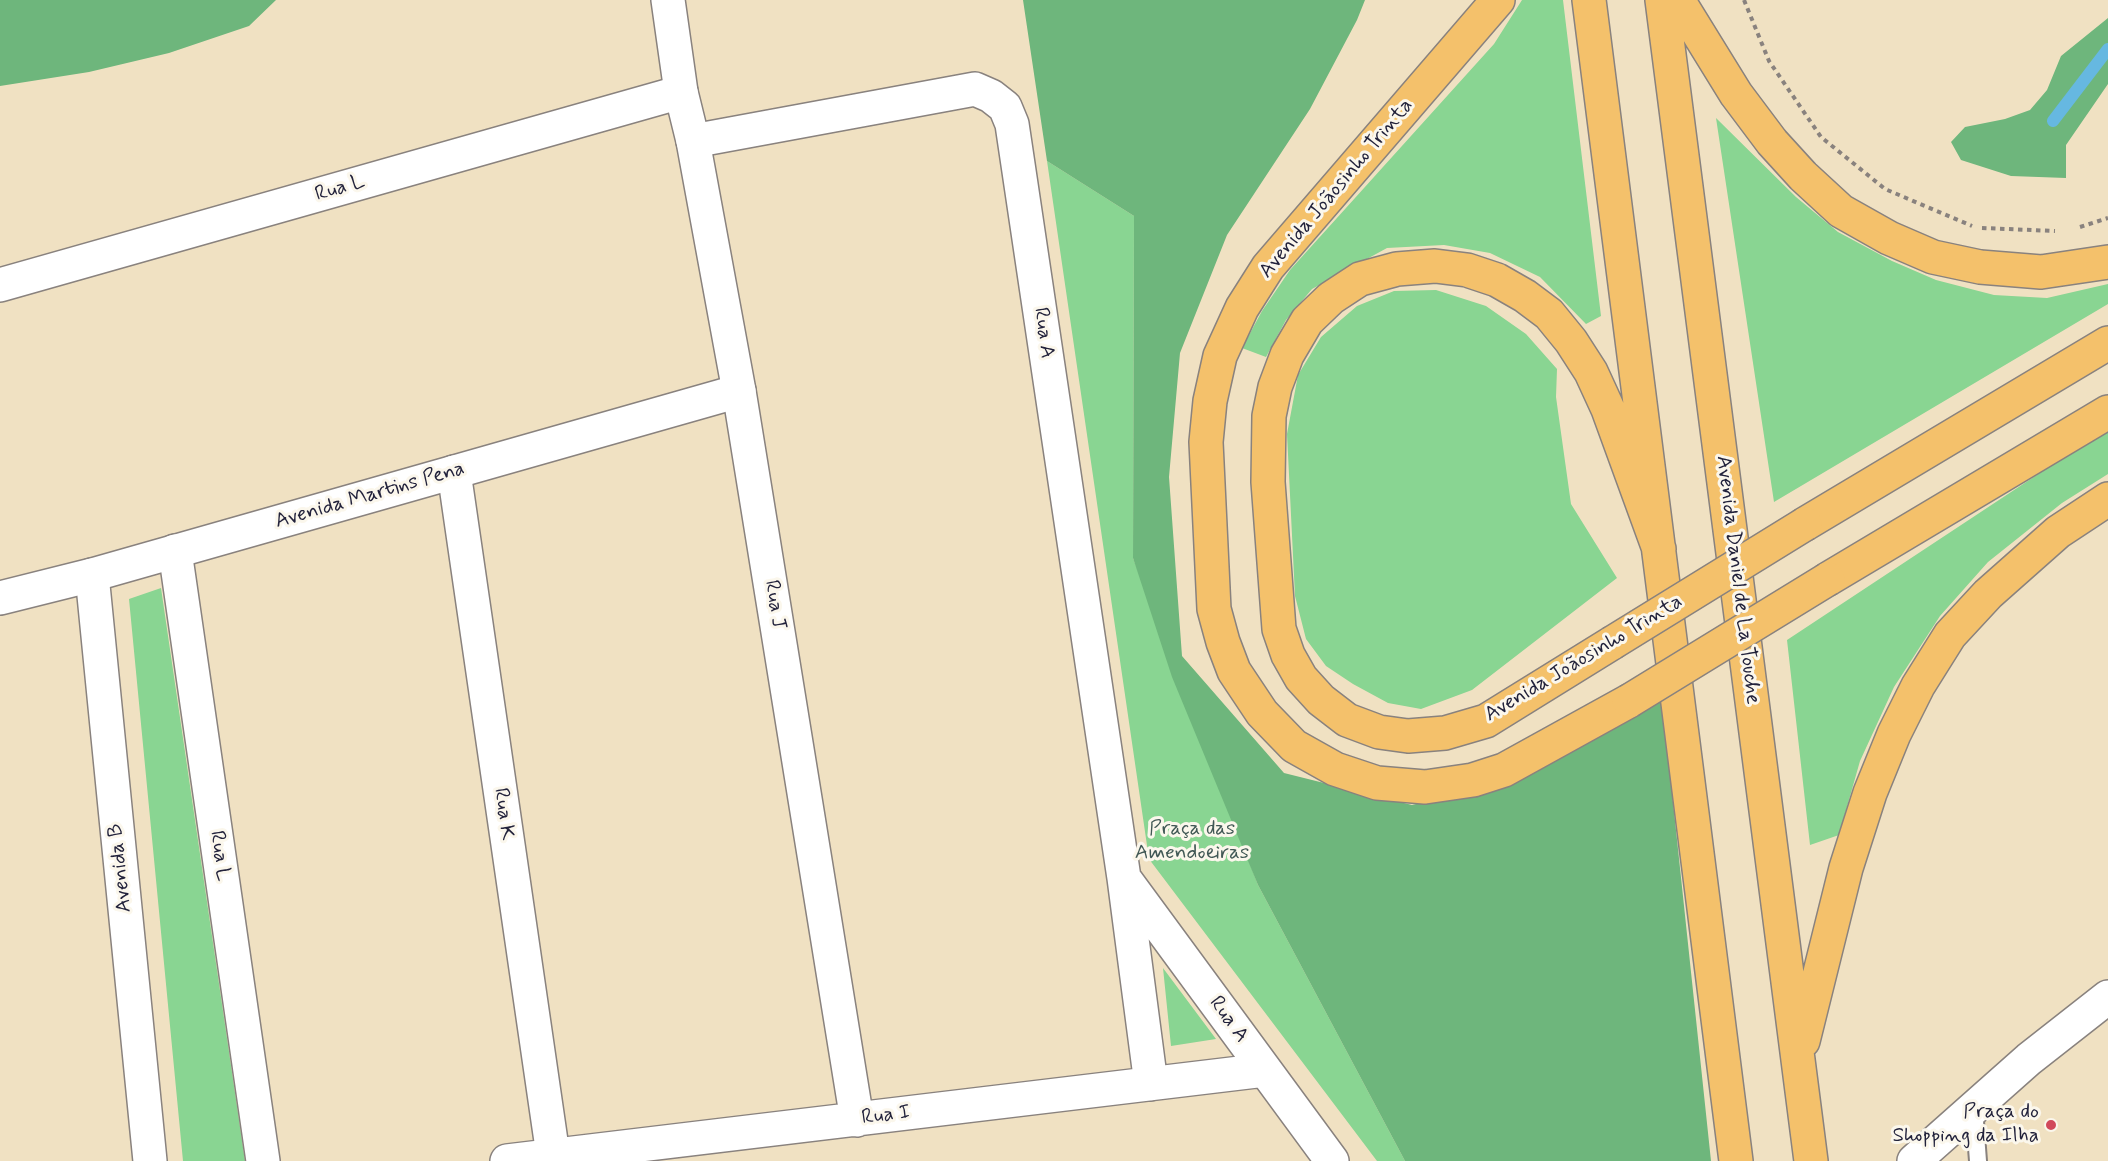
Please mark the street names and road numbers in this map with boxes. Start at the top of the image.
street label: Avenida Joãosinho Trinta [1255,94,1419,284]
street label: Rua L [312,170,368,208]
street label: Rua A [1027,306,1059,360]
street label: Avenida Daniel de La Touche [1709,454,1765,706]
street label: Avenida Martins Pena [272,457,468,535]
street label: Rua J [758,578,790,632]
street label: Avenida Joãosinho Trinta [1480,590,1688,728]
street label: Rua K [487,786,519,842]
street label: Avenida B [104,822,138,914]
street label: Rua L [203,829,235,883]
street label: Rua A [1203,992,1253,1048]
street label: Rua I [860,1101,912,1131]

